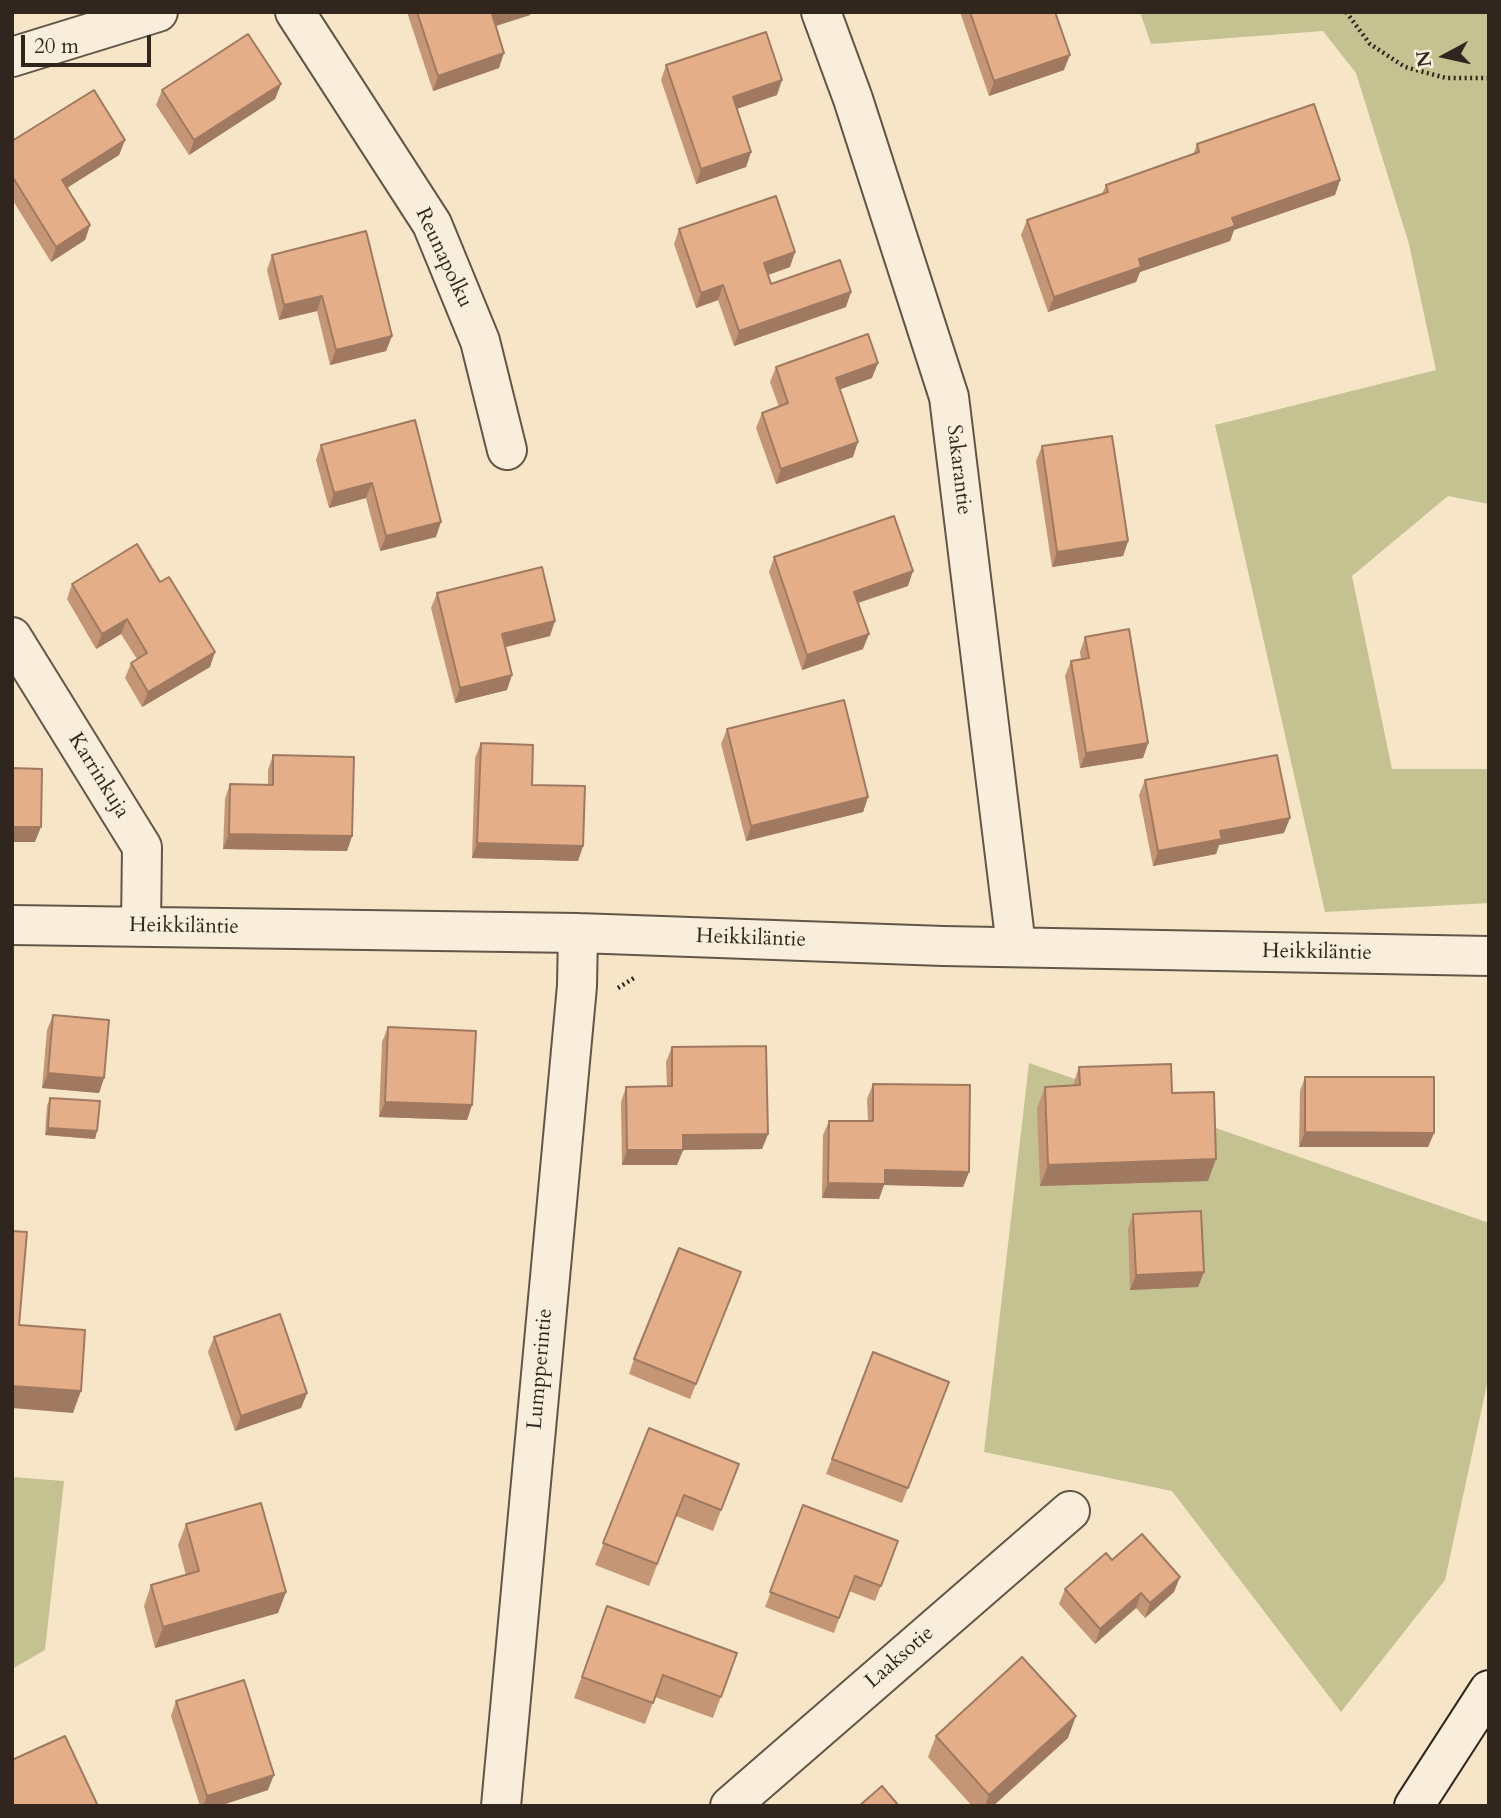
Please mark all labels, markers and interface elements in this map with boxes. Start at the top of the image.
scale bar [24,21,154,65]
north arrow [1410,21,1480,91]
text: 20 m [34,32,79,61]
text: N [1410,49,1438,69]
street label: Reunapolku [409,204,477,312]
street label: Sakarantie [940,423,976,517]
street label: Karrinkuja [62,729,134,823]
street label: Heikkiläntie [129,913,239,941]
street label: Heikkiläntie [696,924,806,954]
street label: Heikkiläntie [1262,939,1372,967]
street label: Lumpperintie [523,1307,559,1431]
street label: Laaksotie [861,1621,939,1695]

